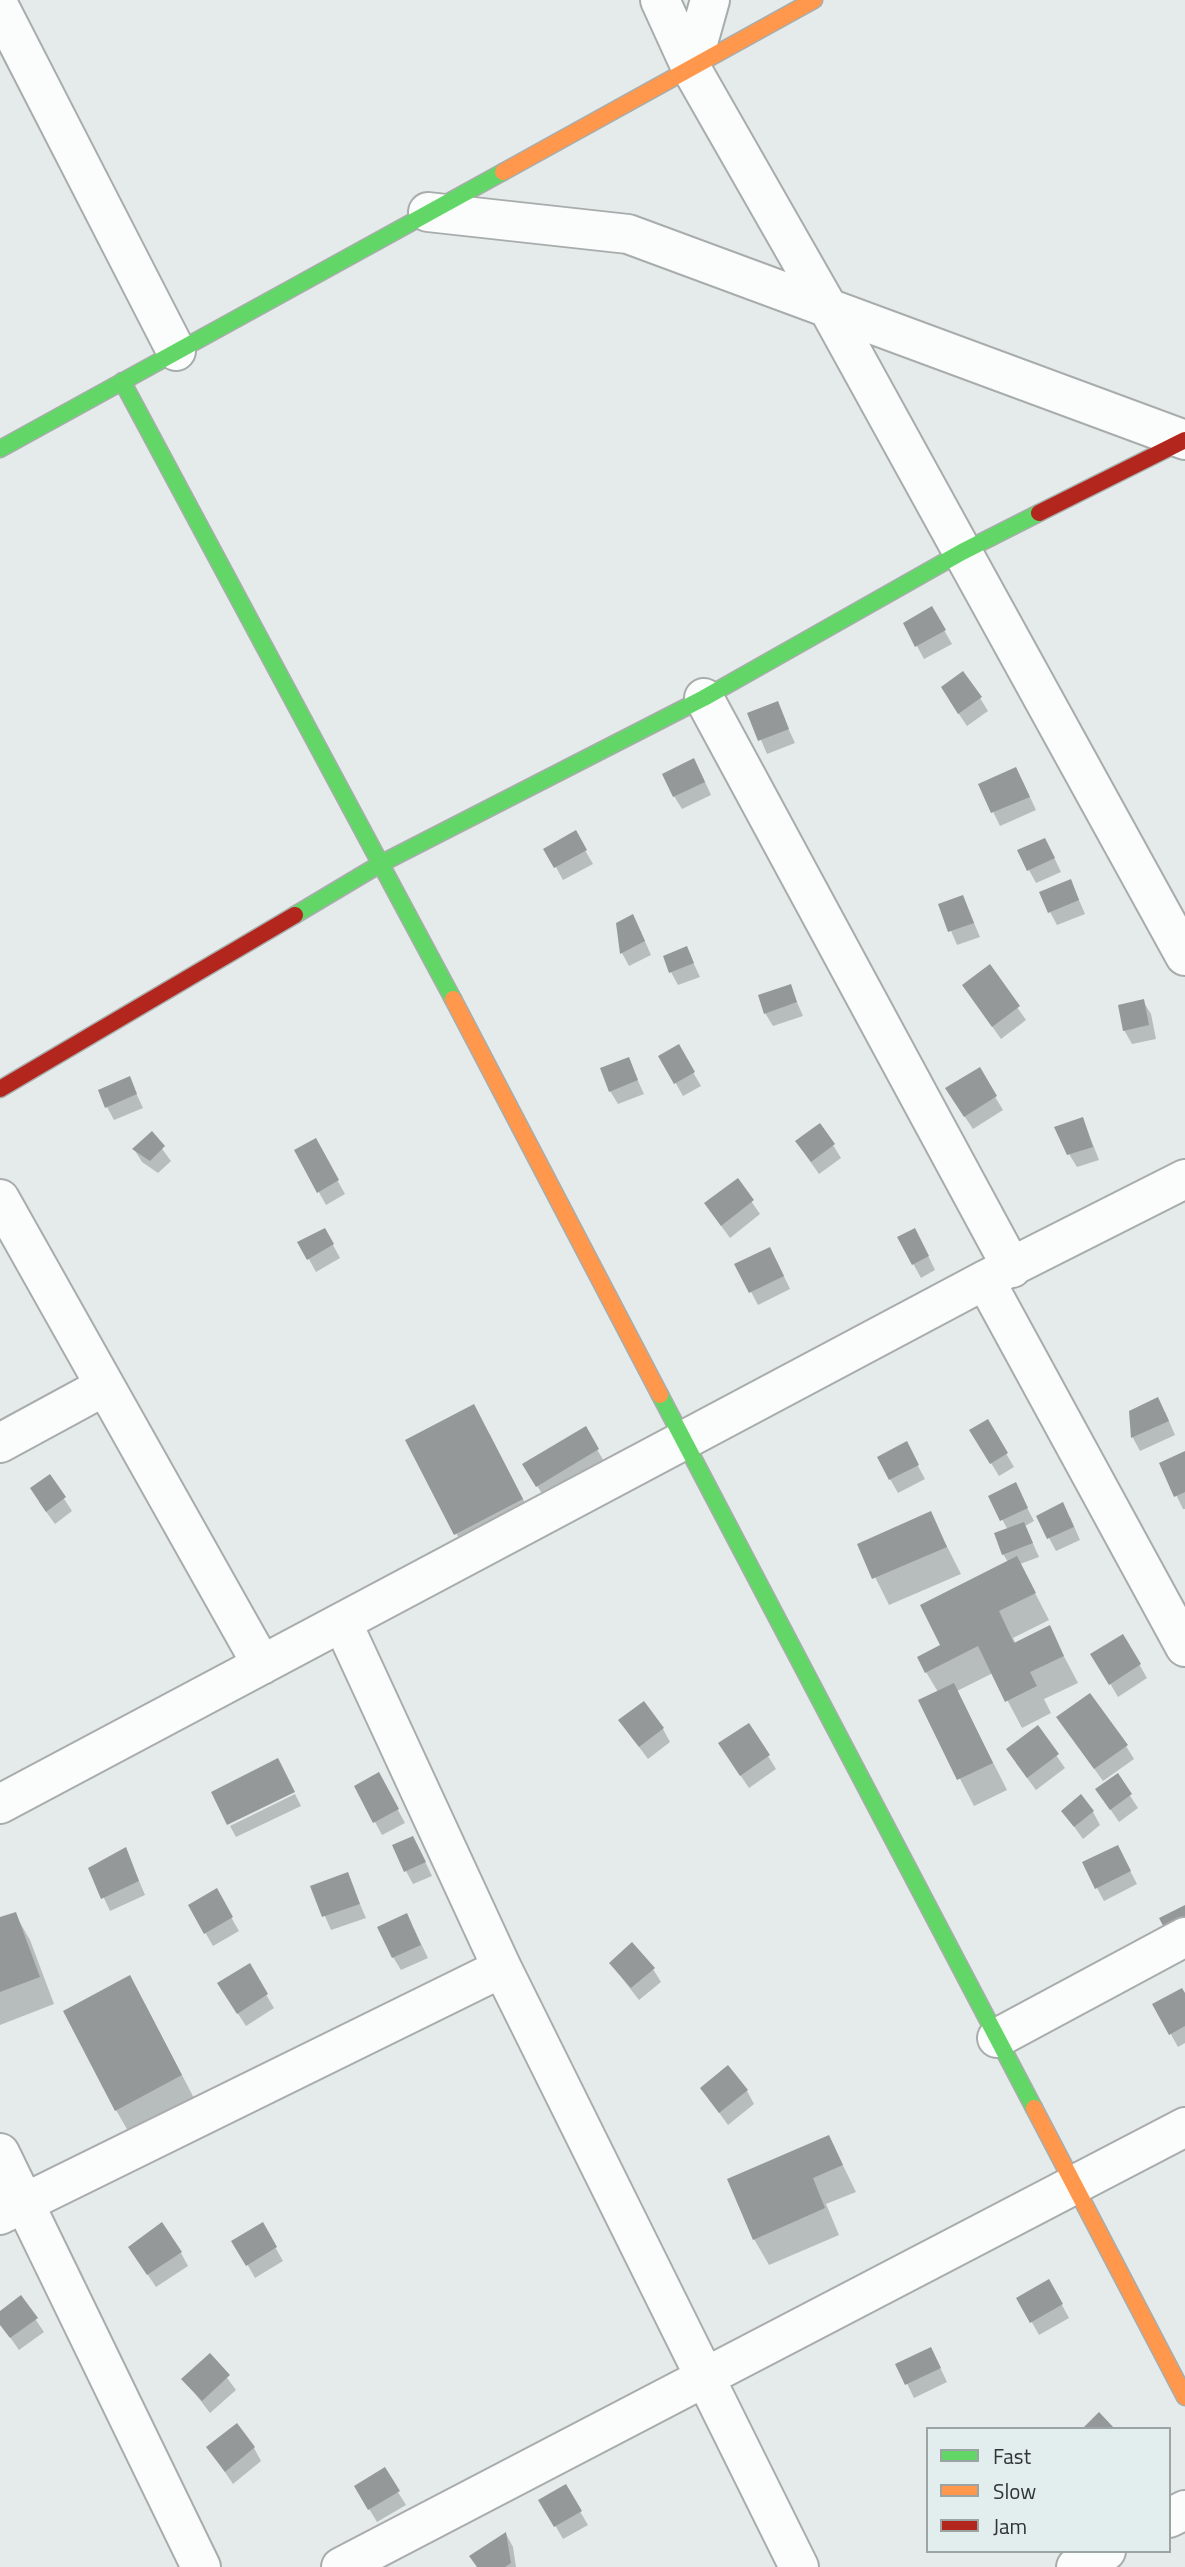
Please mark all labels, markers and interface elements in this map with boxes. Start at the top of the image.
legend [926,2427,1171,2553]
text: Fast [993,2440,1031,2472]
text: Slow [993,2475,1036,2507]
text: Jam [993,2510,1027,2542]

